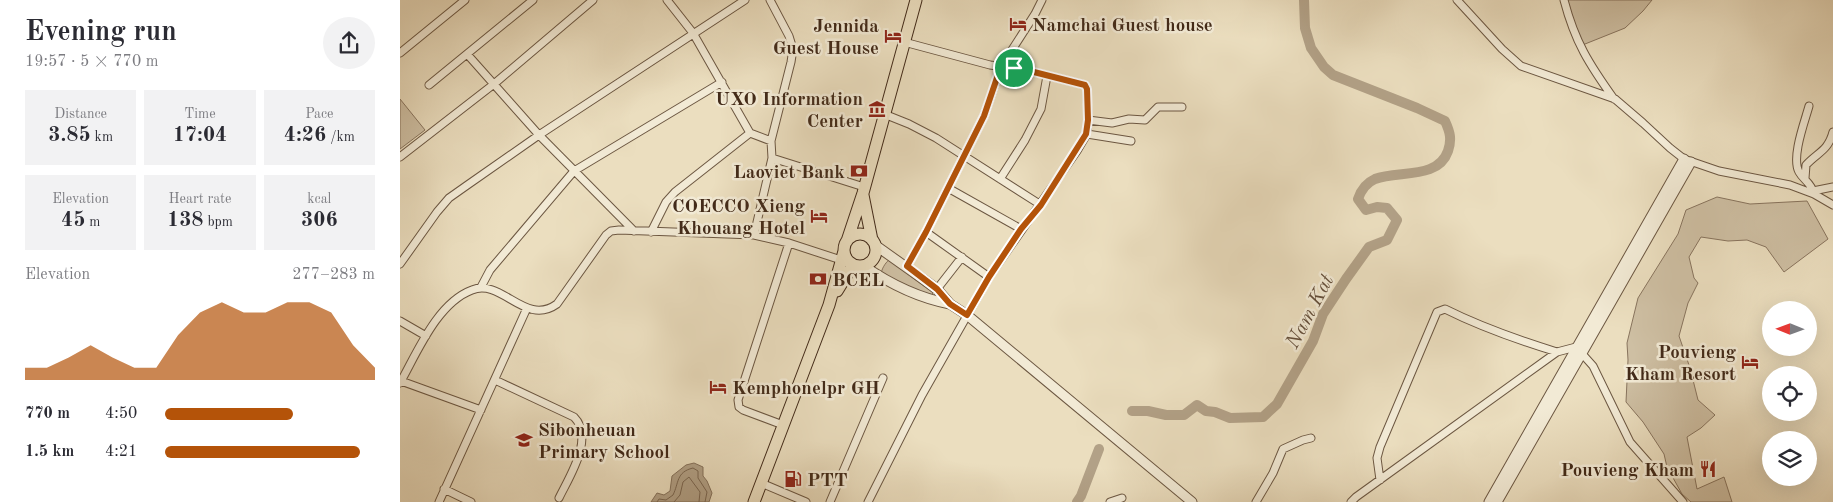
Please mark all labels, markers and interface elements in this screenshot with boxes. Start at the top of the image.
hotel icon: Namchai Guest house [1008,14,1028,34]
button: share [323,17,375,69]
place label: Namchai Guest house [1032,17,1213,36]
place label: Jennida Guest House [773,18,879,59]
text: Evening run [25,19,177,47]
hotel icon: Jennida Guest House [883,26,903,46]
pin [993,47,1035,89]
text: 19:57 · 5 × 770 m [25,54,158,70]
icon: arrive [1000,54,1028,82]
place label: UXO Information Center [715,91,863,132]
museum icon: UXO Information Center [867,99,887,119]
text: Distance [54,107,107,121]
text: Time [184,107,216,121]
text: Pace [305,107,334,121]
text: 3.85 [48,125,91,146]
text: 17:04 [173,125,227,146]
text: 4:26 [284,125,326,146]
text: km [91,130,113,144]
text: /km [326,130,355,144]
bank icon: Laoviet Bank [849,161,869,181]
place label: Laoviet Bank [733,164,845,183]
text: Elevation [52,192,109,206]
text: Heart rate [169,192,231,206]
text: kcal [307,192,331,206]
place label: COECCO Xieng Khouang Hotel [672,198,805,239]
hotel icon: COECCO Xieng Khouang Hotel [809,206,829,226]
text: 45 [61,210,85,231]
text: 138 [167,210,204,231]
text: 306 [301,210,338,231]
text: m [85,215,100,229]
text: bpm [204,215,233,229]
text: Elevation [25,267,90,283]
text: 277–283 m [292,267,375,283]
bank icon: BCEL [808,269,828,289]
water label: Nam Kat [1283,271,1339,353]
place label: BCEL [832,272,884,291]
north arrow [1762,301,1818,356]
map controls [1762,301,1817,486]
place label: Pouvieng Kham Resort [1625,344,1736,385]
hotel icon: Pouvieng Kham Resort [1740,352,1760,372]
button: locate [1762,366,1817,421]
hotel icon: Kemphonelpr GH [708,377,728,397]
place label: Kemphonelpr GH [732,380,880,399]
text: 770 m [25,406,70,422]
text: 4:50 [105,406,137,422]
place label: Sibonheuan Primary School [538,422,670,463]
school or university icon: Sibonheuan Primary School [514,430,534,450]
button: layers [1762,431,1817,486]
text: 1.5 km [25,444,74,460]
text: 4:21 [105,444,137,460]
restaurant icon: Pouvieng Kham [1698,459,1718,479]
place label: Pouvieng Kham [1560,462,1694,481]
fuel station icon: PTT [783,469,803,489]
place label: PTT [807,472,848,491]

